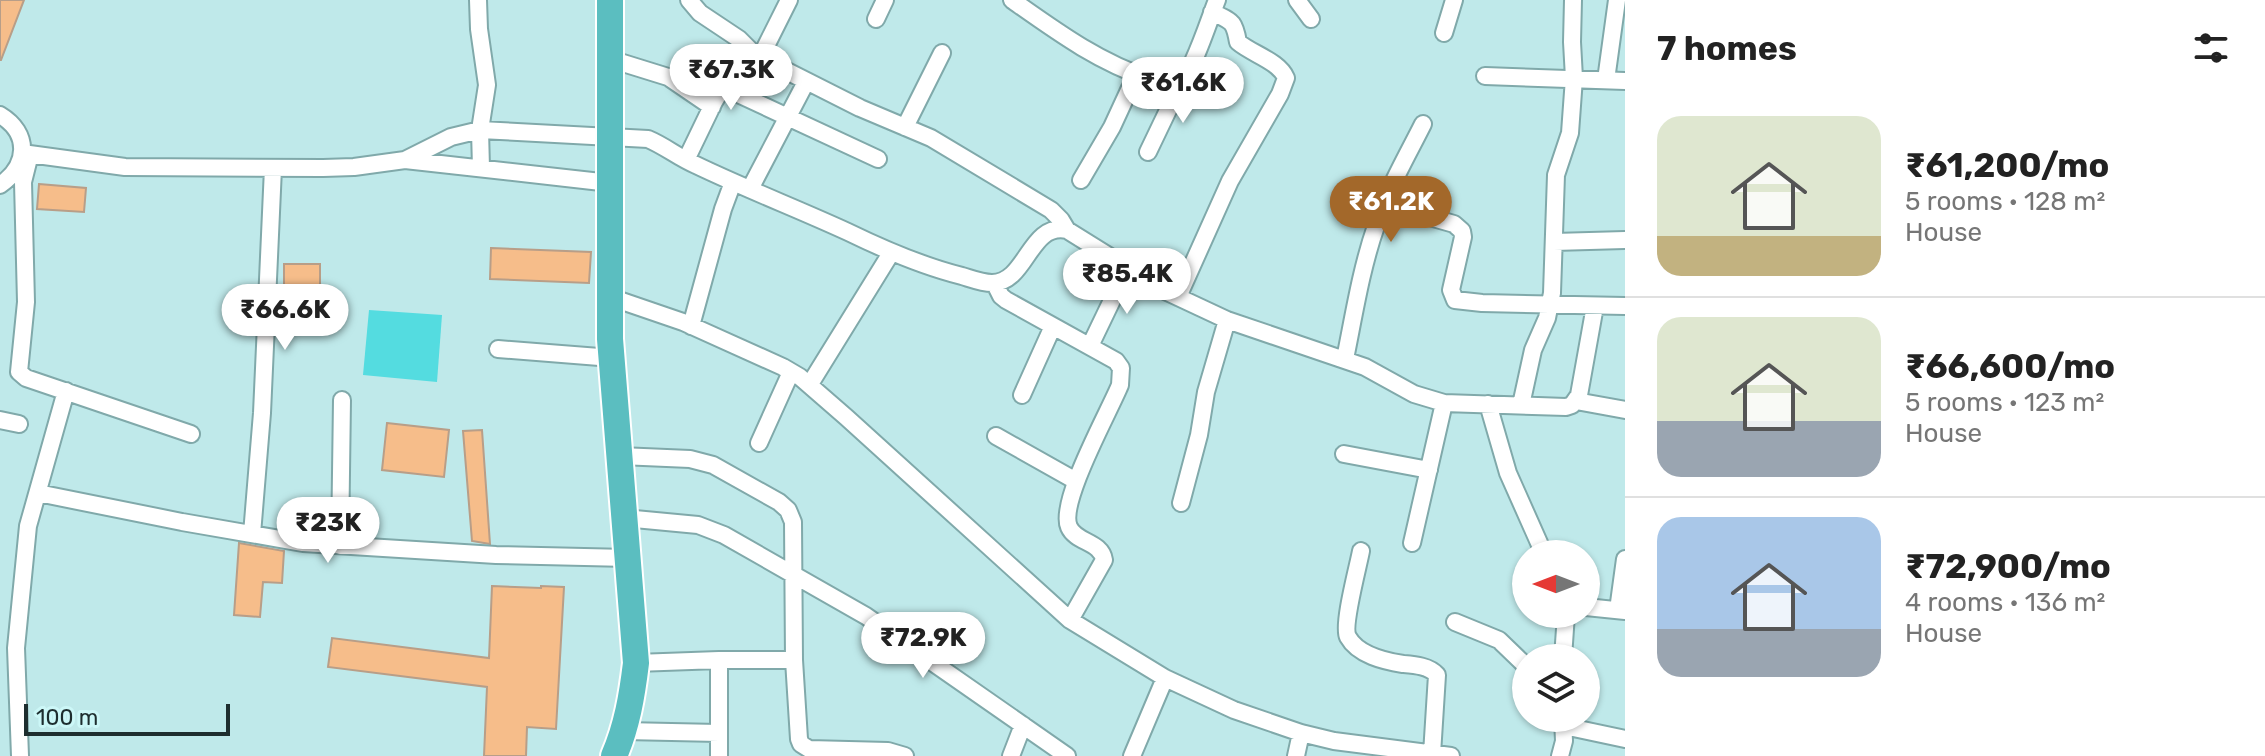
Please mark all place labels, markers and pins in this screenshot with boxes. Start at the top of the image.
pin: ₹67.3K [666,44,796,112]
pin: ₹61.6K [1118,57,1248,125]
pin: ₹61.2K [1326,176,1456,244]
pin: ₹85.4K [1062,248,1192,316]
pin: ₹66.6K [220,284,350,352]
pin: ₹23K [281,497,375,565]
pin: ₹72.9K [858,612,988,680]

